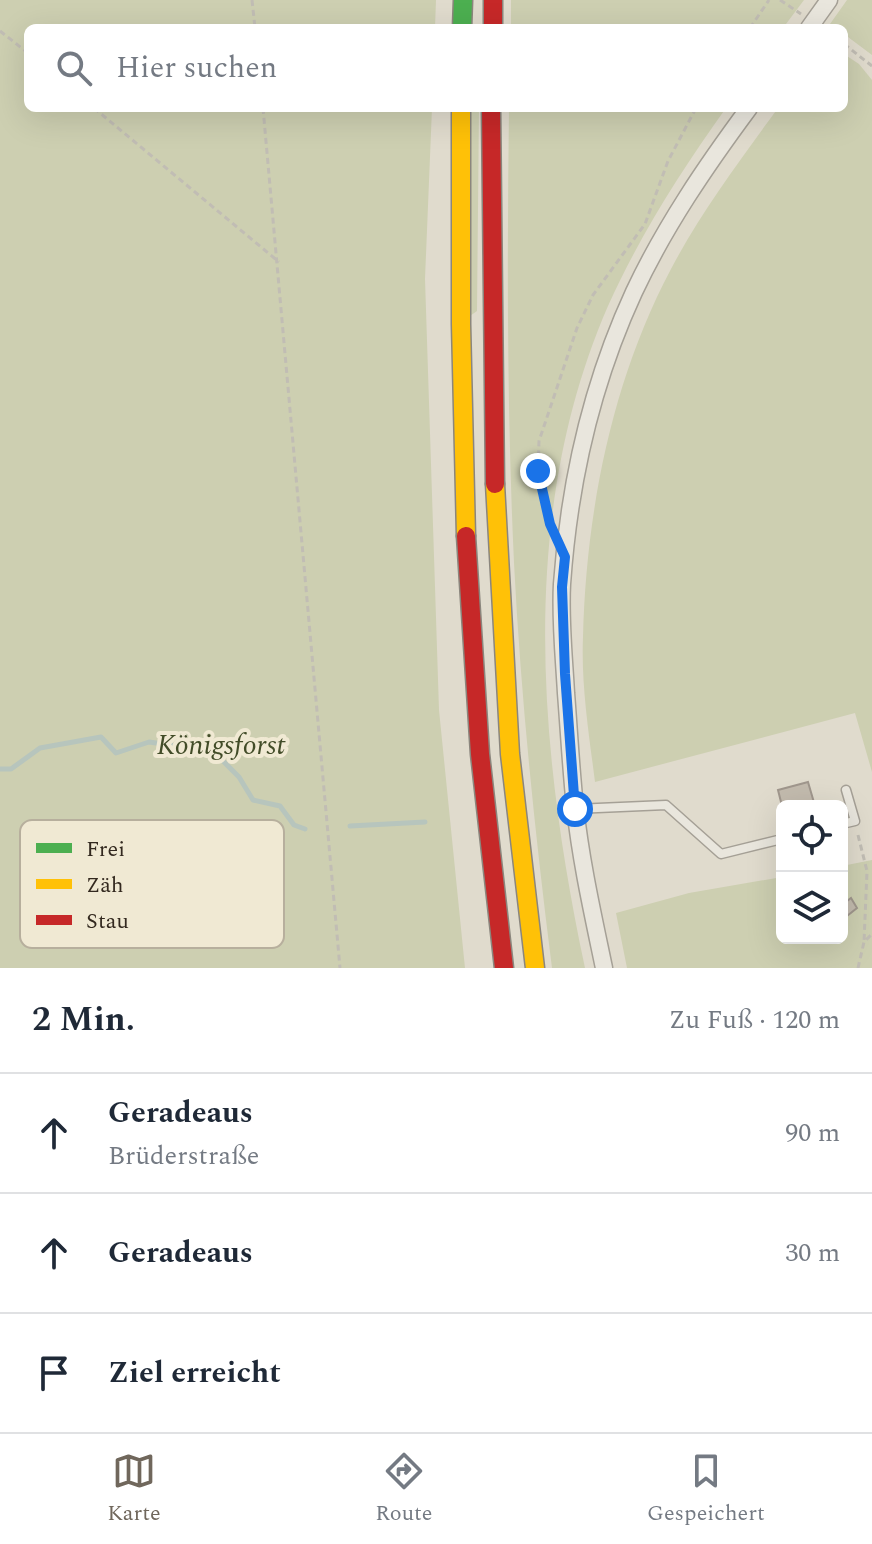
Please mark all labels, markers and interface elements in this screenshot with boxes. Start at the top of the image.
search box [24,24,848,112]
text: Hier suchen [116,45,277,91]
icon: search [52,46,96,90]
route end [520,453,556,489]
park label: Königsforst [157,724,286,767]
route start [557,791,593,827]
map controls [776,800,848,944]
button: locate [776,800,848,872]
legend [20,820,284,948]
text: Frei [86,833,125,866]
text: Zäh [86,869,124,902]
button: layers [776,872,848,944]
text: Stau [86,905,129,938]
text: 2 Min. [32,994,135,1046]
text: Zu Fuß · 120 m [669,1000,840,1040]
text: Geradeaus [108,1090,253,1136]
icon: ahead [32,1111,76,1155]
text: 90 m [785,1113,840,1153]
text: Brüderstraße [108,1136,259,1176]
text: Geradeaus [108,1230,253,1276]
icon: ahead [32,1231,76,1275]
text: 30 m [785,1233,840,1273]
text: Ziel erreicht [108,1350,281,1396]
icon: arrive [32,1351,76,1395]
tab: Karte [107,1449,161,1530]
tab: Route [375,1449,432,1530]
tab: Gespeichert [647,1449,765,1530]

